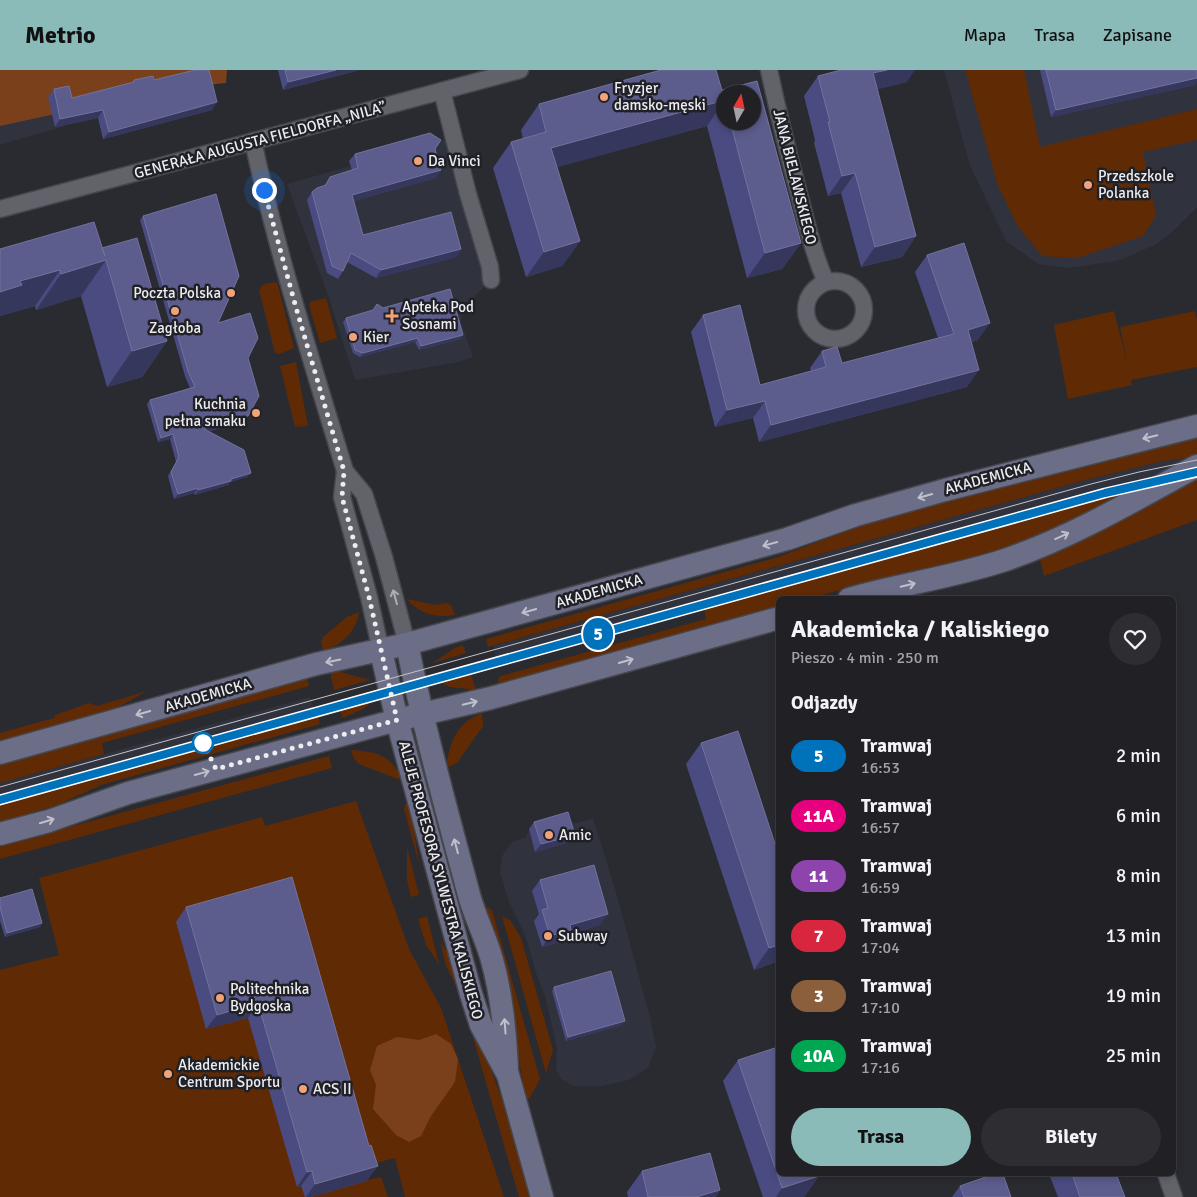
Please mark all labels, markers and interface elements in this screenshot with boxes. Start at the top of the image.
text: Metrio [25,20,96,50]
text: Mapa [964,24,1006,46]
text: Trasa [1034,24,1075,46]
text: Zapisane [1103,24,1172,46]
place label: Fryzjer damsko-męski [614,79,706,114]
north arrow [716,85,761,130]
map controls [716,85,761,130]
marker: Fryzjer damsko-męski [598,91,610,103]
street label: GENERAŁA AUGUSTA FIELDORFA „NILA” [132,98,388,182]
street label: JANA BIELAWSKIEGO [769,107,821,247]
place label: Da Vinci [428,152,481,170]
marker: Da Vinci [412,155,424,167]
place label: Przedszkole Polanka [1098,167,1174,202]
your location [252,178,277,203]
marker: Przedszkole Polanka [1082,179,1094,191]
place label: Poczta Polska [133,284,221,302]
marker: Poczta Polska [225,287,237,299]
place label: Apteka Pod Sosnami [402,298,474,333]
marker: Zagłoba [169,305,181,317]
marker: Apteka Pod Sosnami [386,310,398,322]
place label: Zagłoba [149,319,201,337]
place label: Kier [363,328,390,346]
marker: Kier [347,331,359,343]
place label: Kuchnia pełna smaku [165,395,246,430]
marker: Kuchnia pełna smaku [250,407,262,419]
one-way arrow [1142,433,1158,442]
street label: AKADEMICKA [943,458,1033,498]
one-way arrow [917,491,933,501]
one-way arrow [1054,531,1069,540]
one-way arrow [762,540,778,550]
street label: AKADEMICKA [554,570,644,612]
one-way arrow [899,580,915,589]
one-way arrow [390,590,399,606]
one-way arrow [521,606,537,616]
button: heart [1109,613,1161,665]
text: Akademicka / Kaliskiego [791,614,1049,644]
line badge: 5 [582,618,614,650]
text: 5 [593,623,603,645]
text: Pieszo · 4 min · 250 m [791,648,939,668]
one-way arrow [618,655,634,665]
one-way arrow [326,657,342,666]
street label: AKADEMICKA [163,674,253,716]
text: Odjazdy [791,691,858,715]
one-way arrow [461,698,477,707]
one-way arrow [135,708,151,718]
unlabelled marker [192,732,214,754]
text: Tramwaj [861,734,932,758]
street label: ALEJE PROFESORA SYLWESTRA KALISKIEGO [395,739,487,1021]
text: 2 min [1116,744,1161,768]
text: 5 [814,745,823,767]
text: 16:53 [861,758,900,778]
one-way arrow [194,768,210,777]
text: Tramwaj [861,794,932,818]
text: 6 min [1116,804,1161,828]
text: 11A [803,805,834,827]
one-way arrow [39,816,55,826]
text: 16:57 [861,818,900,838]
place label: Amic [559,826,591,844]
marker: Amic [543,829,555,841]
one-way arrow [451,839,460,855]
text: Tramwaj [861,854,932,878]
text: 8 min [1116,864,1161,888]
text: 11 [809,865,828,887]
text: 16:59 [861,878,900,898]
text: Tramwaj [861,914,932,938]
text: 13 min [1106,924,1161,948]
text: 7 [814,925,823,947]
place label: Subway [558,927,608,945]
marker: Subway [542,930,554,942]
text: 17:04 [861,938,900,958]
text: Tramwaj [861,974,932,998]
place label: Politechnika Bydgoska [230,980,309,1015]
text: 19 min [1106,984,1161,1008]
text: 3 [814,985,823,1007]
marker: Politechnika Bydgoska [214,992,226,1004]
text: 17:10 [861,998,900,1018]
one-way arrow [500,1018,509,1034]
text: Tramwaj [861,1034,932,1058]
text: 25 min [1106,1044,1161,1068]
text: 10A [803,1045,834,1067]
place label: Akademickie Centrum Sportu [178,1056,280,1091]
text: 17:16 [861,1058,900,1078]
marker: Akademickie Centrum Sportu [162,1068,174,1080]
place label: ACS II [313,1080,352,1098]
marker: ACS II [297,1083,309,1095]
button: Trasa [791,1108,971,1166]
button: Bilety [981,1108,1161,1166]

